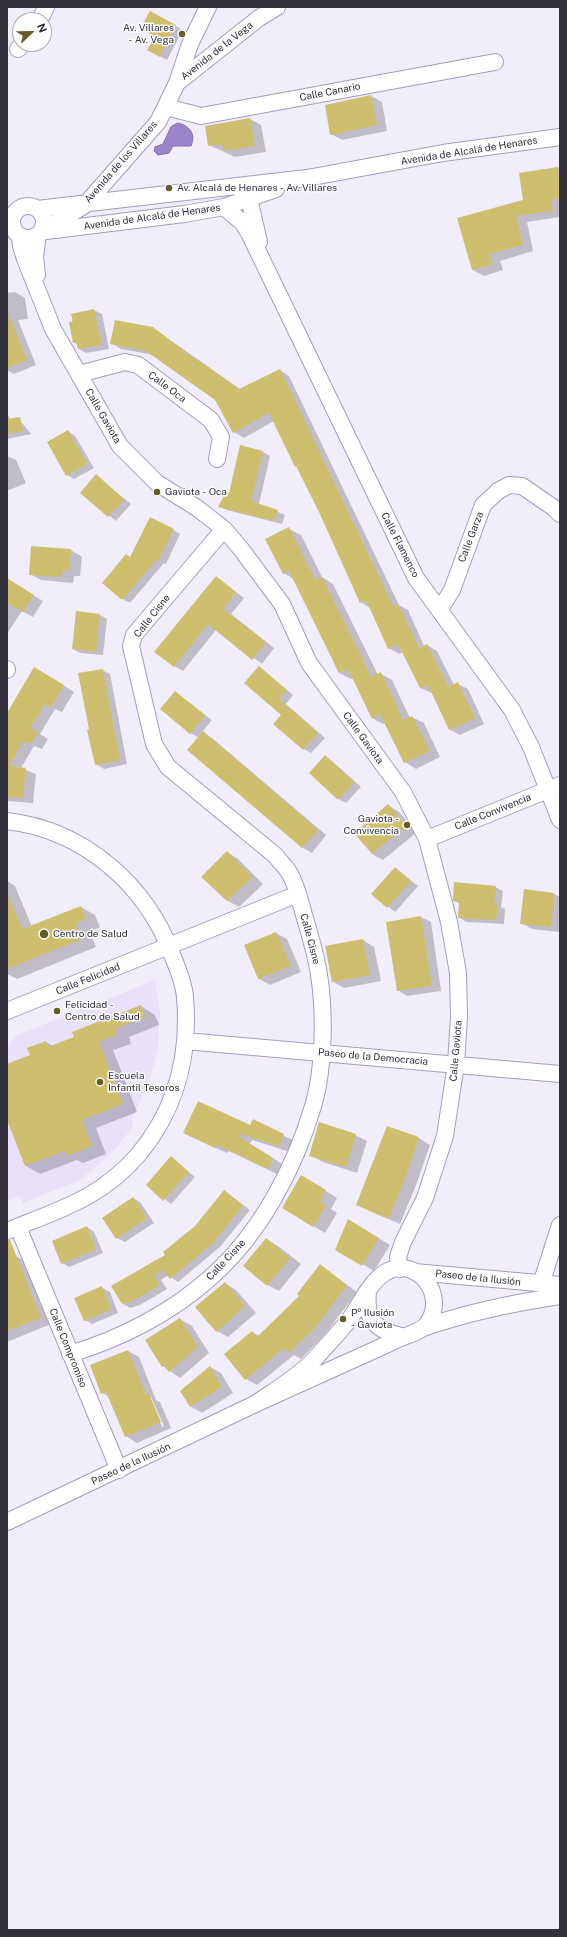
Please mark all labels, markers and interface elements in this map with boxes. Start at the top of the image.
north arrow [12,12,52,52]
street label: Avenida de la Vega [179,19,255,83]
text: N [35,22,49,34]
place label: Av. Villares - Av. Vega [123,22,174,46]
marker: Av. Villares - Av. Vega [177,29,187,39]
street label: Calle Canario [299,80,361,104]
street label: Avenida de los Villares [82,119,160,205]
street label: Avenida de Alcalá de Henares [400,134,538,168]
place label: Av. Alcalá de Henares - Av. Villares [177,182,337,194]
marker: Av. Alcalá de Henares - Av. Villares [164,183,174,193]
street label: Avenida de Alcalá de Henares [83,201,221,233]
street label: Calle Oca [146,369,188,405]
street label: Calle Gaviota [83,387,123,445]
place label: Gaviota - Oca [165,486,227,498]
marker: Gaviota - Oca [152,487,162,497]
street label: Calle Flamenco [378,510,422,580]
street label: Calle Garza [456,510,486,564]
street label: Calle Cisne [131,592,173,640]
street label: Calle Gaviota [340,710,386,766]
street label: Calle Convivencia [453,791,533,833]
place label: Gaviota - Convivencia [344,813,399,836]
marker: Gaviota - Convivencia [402,820,412,830]
street label: Calle Cisne [297,912,323,966]
marker: Centro de Salud [38,928,50,940]
place label: Centro de Salud [53,928,128,940]
street label: Calle Felicidad [54,961,122,997]
place label: Felicidad - Centro de Salud [65,999,140,1022]
marker: Felicidad - Centro de Salud [52,1006,62,1016]
street label: Calle Gaviota [447,1020,465,1082]
street label: Paseo de la Democracia [317,1046,429,1068]
place label: Escuela Infantil Tesoros [108,1070,180,1094]
marker: Escuela Infantil Tesoros [95,1077,105,1087]
street label: Calle Cisne [204,1237,248,1283]
street label: Paseo de la Ilusión [435,1268,521,1288]
street label: Calle Compromiso [47,1307,89,1389]
place label: Pº Ilusión - Gaviota [351,1307,394,1330]
marker: Pº Ilusión - Gaviota [338,1314,348,1324]
street label: Paseo de la Ilusión [89,1440,173,1488]

